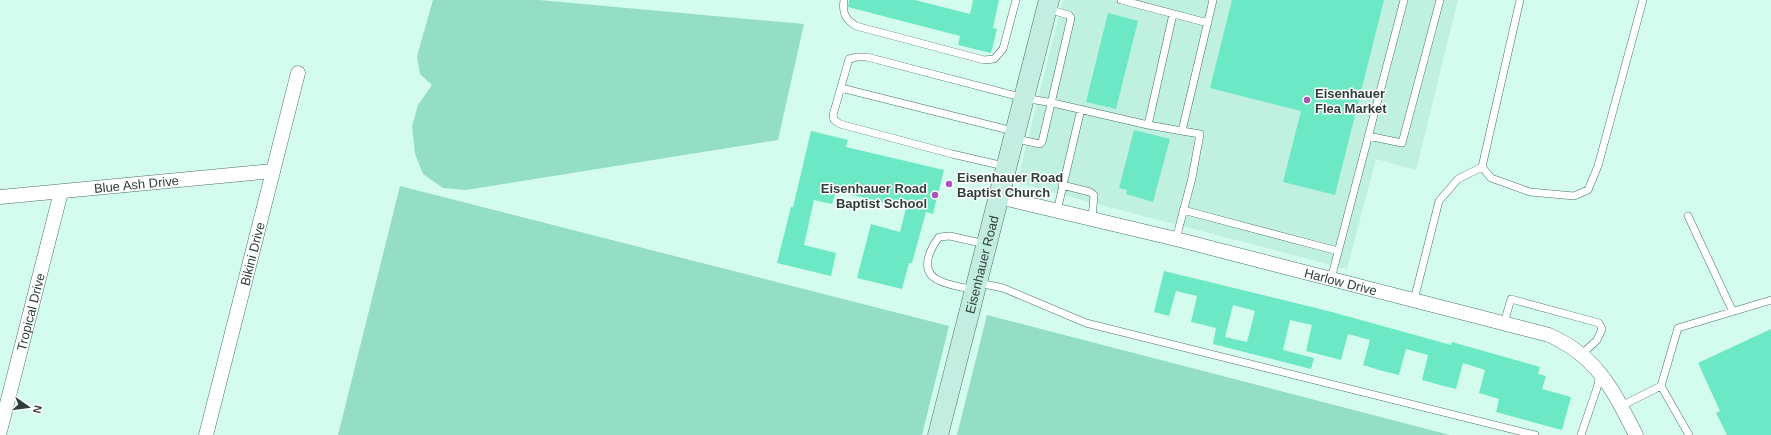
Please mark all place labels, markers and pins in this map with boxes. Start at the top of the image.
place label: Eisenhauer Flea Market [1315,86,1387,116]
marker: Eisenhauer Flea Market [1302,95,1312,105]
place label: Eisenhauer Road Baptist Church [957,170,1063,200]
marker: Eisenhauer Road Baptist Church [944,179,954,189]
place label: Eisenhauer Road Baptist School [821,181,927,211]
marker: Eisenhauer Road Baptist School [930,190,940,200]

